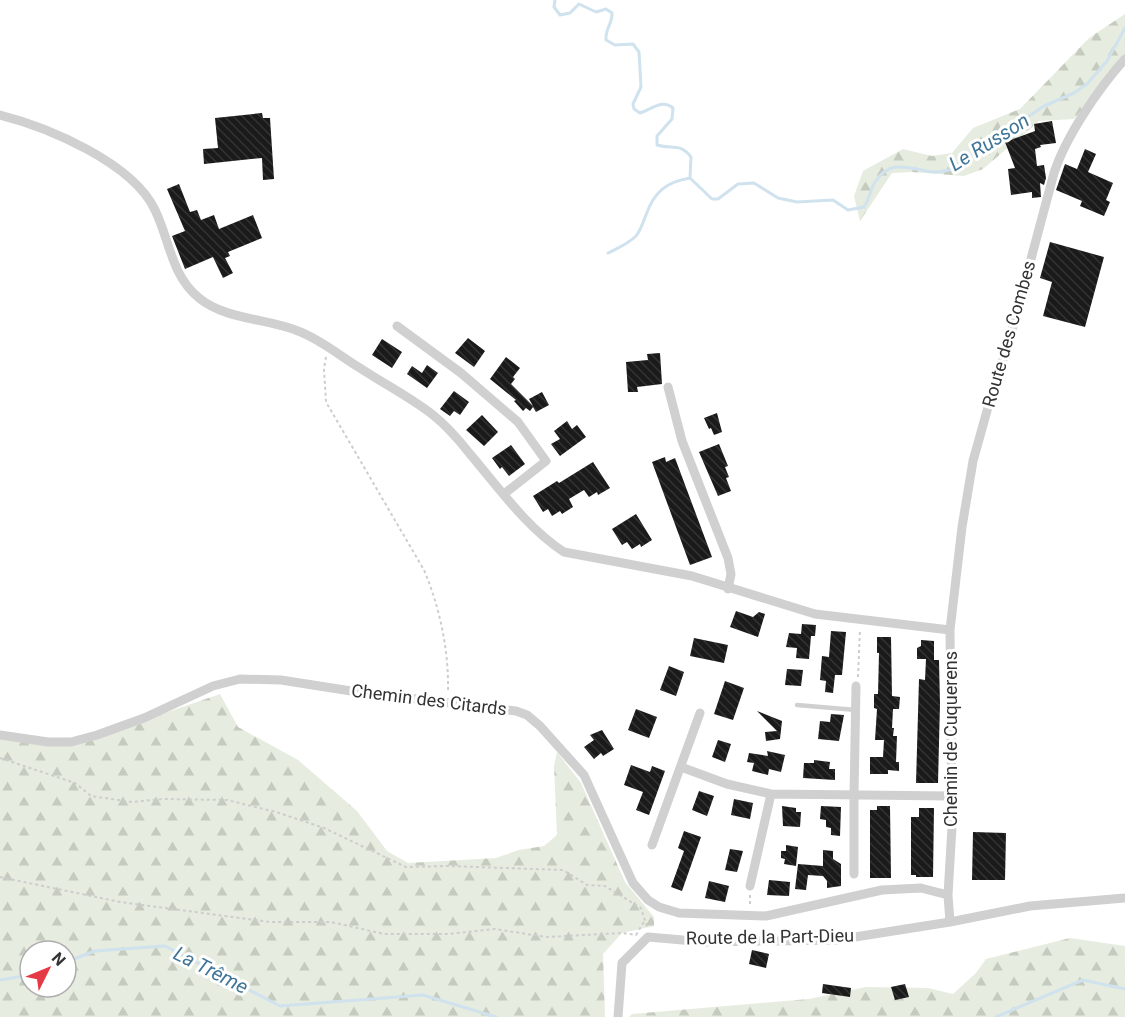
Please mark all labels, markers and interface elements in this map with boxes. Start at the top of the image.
water label: Le Russon [944,108,1034,176]
street label: Route des Combes [978,258,1039,409]
street label: Chemin de Cuquerens [940,651,961,827]
street label: Chemin des Citards [350,680,508,719]
street label: Route de la Part-Dieu [686,925,854,948]
north arrow [18,939,78,999]
water label: La Trême [170,941,252,999]
text: N [48,949,69,970]

